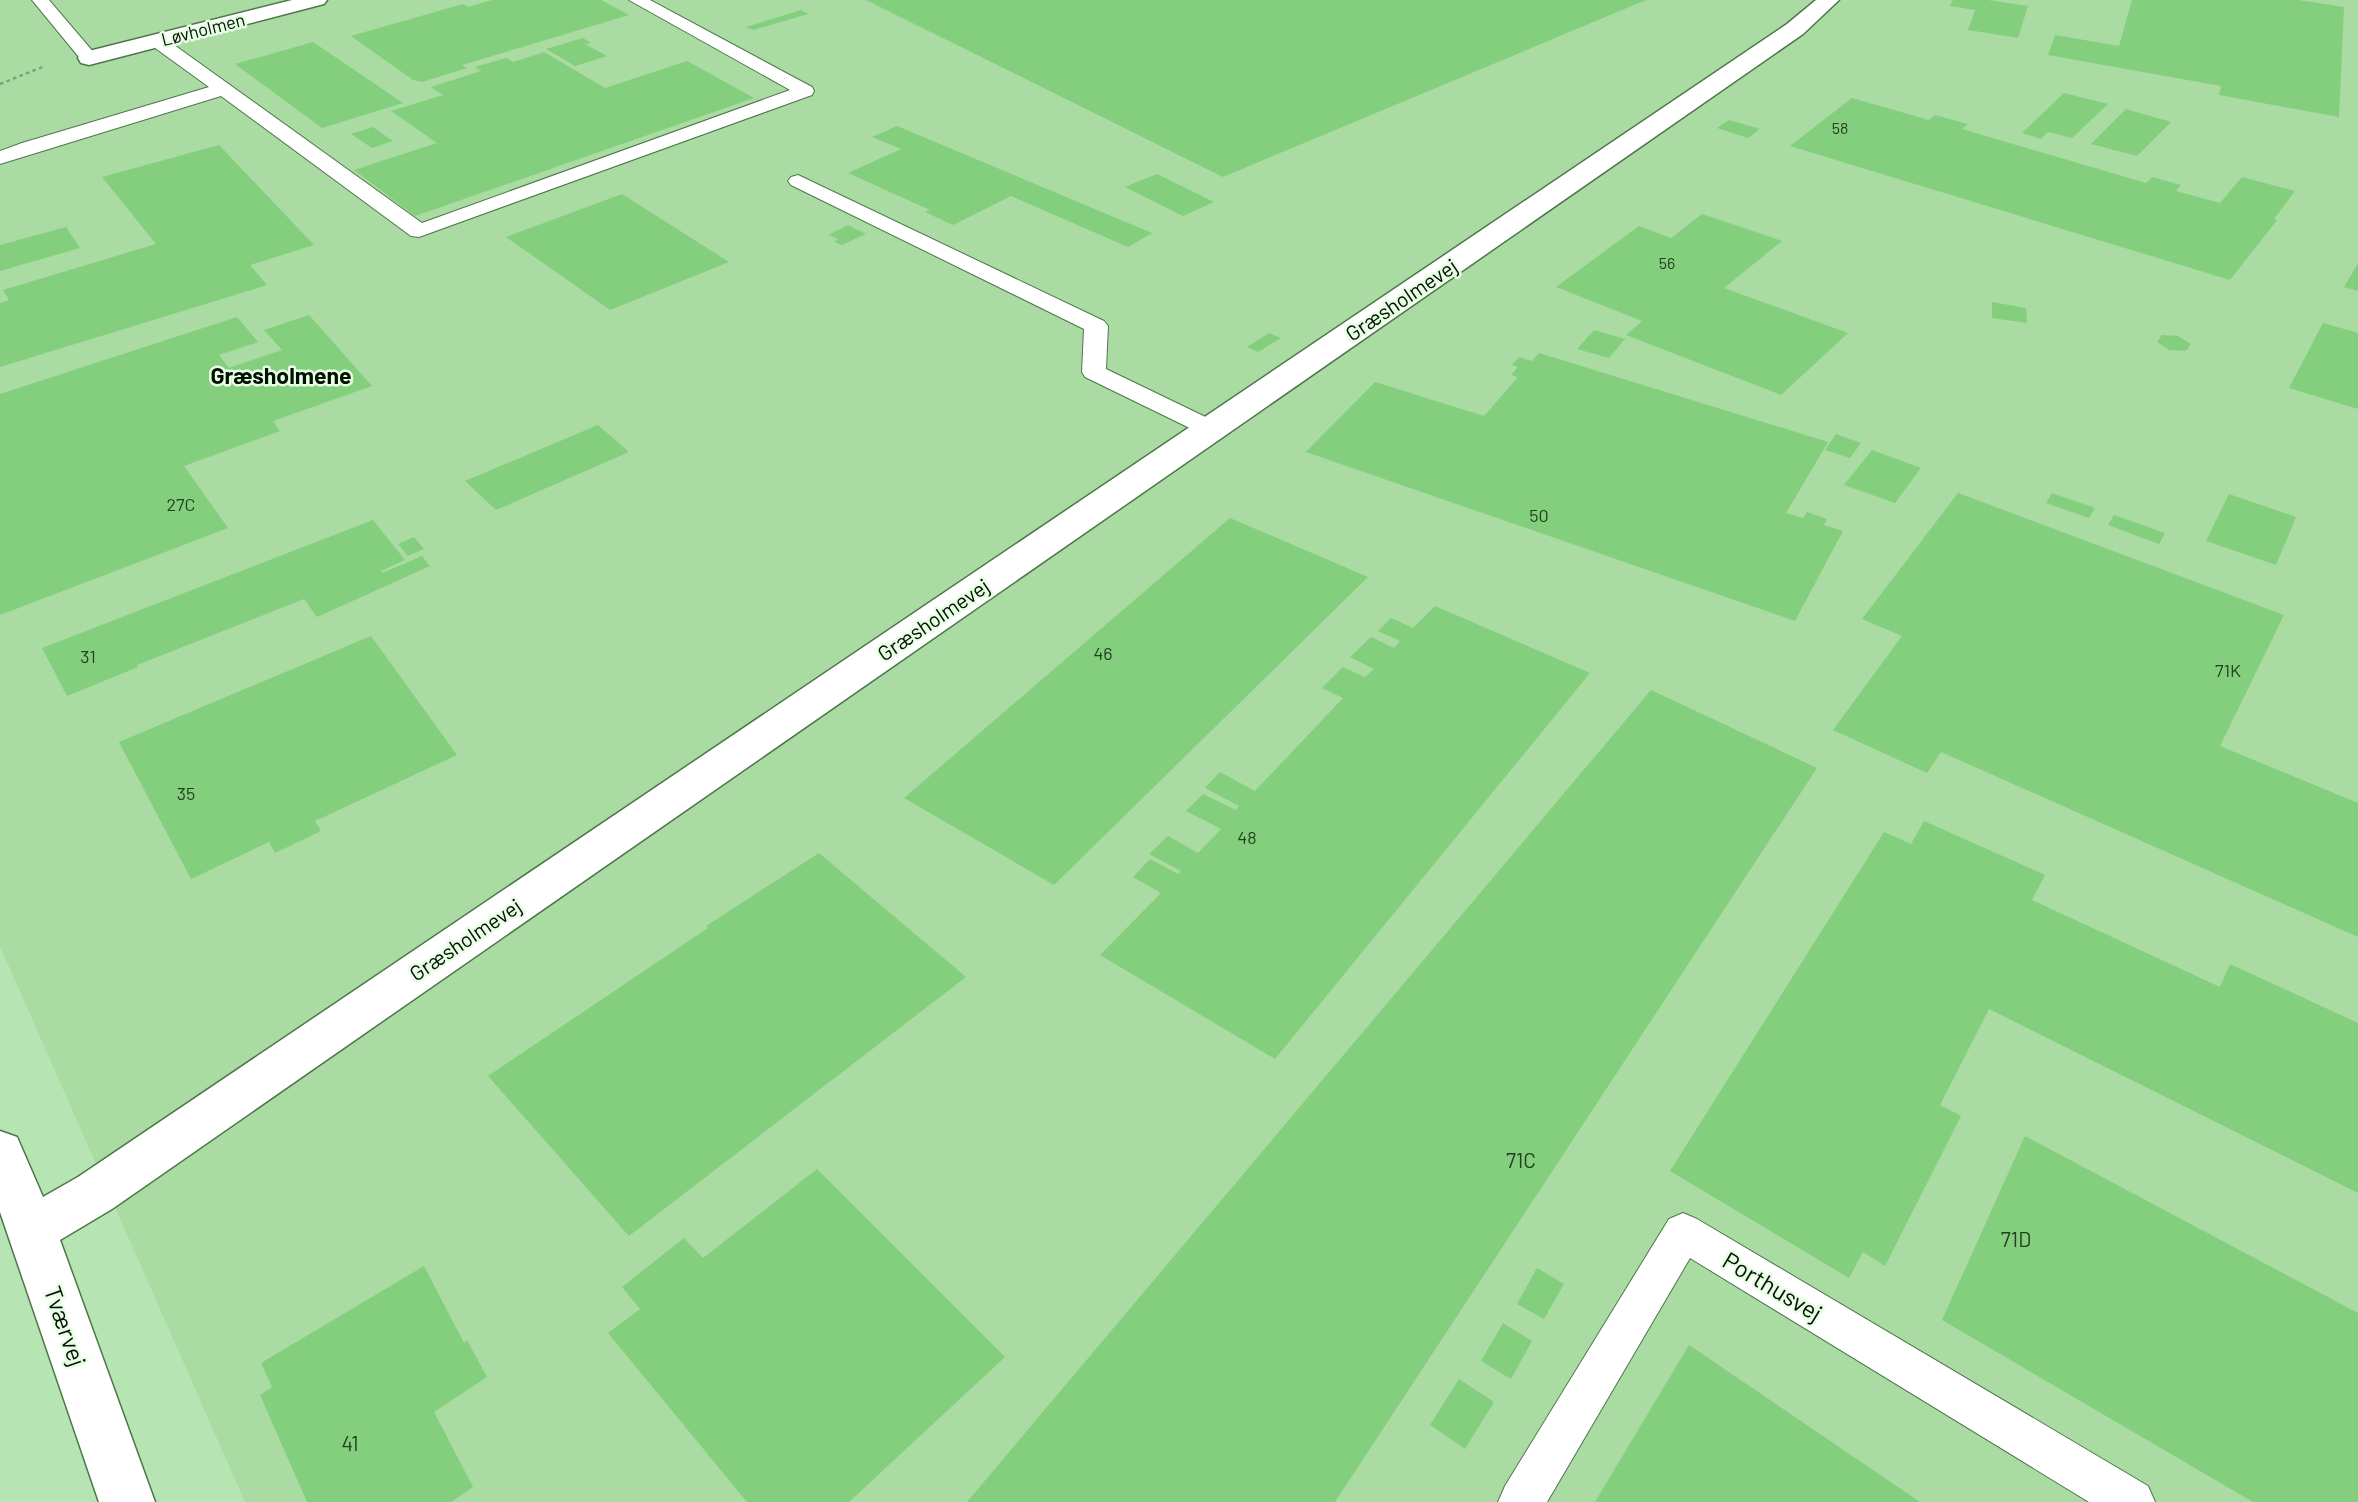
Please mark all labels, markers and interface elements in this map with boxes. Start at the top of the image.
street label: Løvholmen [159,8,247,50]
house number: 58 [1832,118,1848,137]
street label: Græsholmevej [1340,252,1462,346]
house number: 56 [1659,253,1675,272]
district label: Græsholmene [210,361,352,389]
house number: 27C [166,493,196,515]
house number: 50 [1529,504,1549,526]
street label: Græsholmevej [872,572,994,666]
house number: 46 [1093,642,1113,664]
house number: 31 [80,645,96,667]
house number: 71K [2215,659,2241,681]
house number: 35 [177,782,195,804]
house number: 48 [1237,826,1257,848]
street label: Græsholmevej [404,892,526,986]
house number: 71C [1506,1147,1536,1172]
house number: 71D [2001,1226,2031,1251]
street label: Porthusvej [1718,1245,1828,1327]
street label: Tværvej [39,1282,93,1370]
house number: 41 [342,1430,359,1455]

